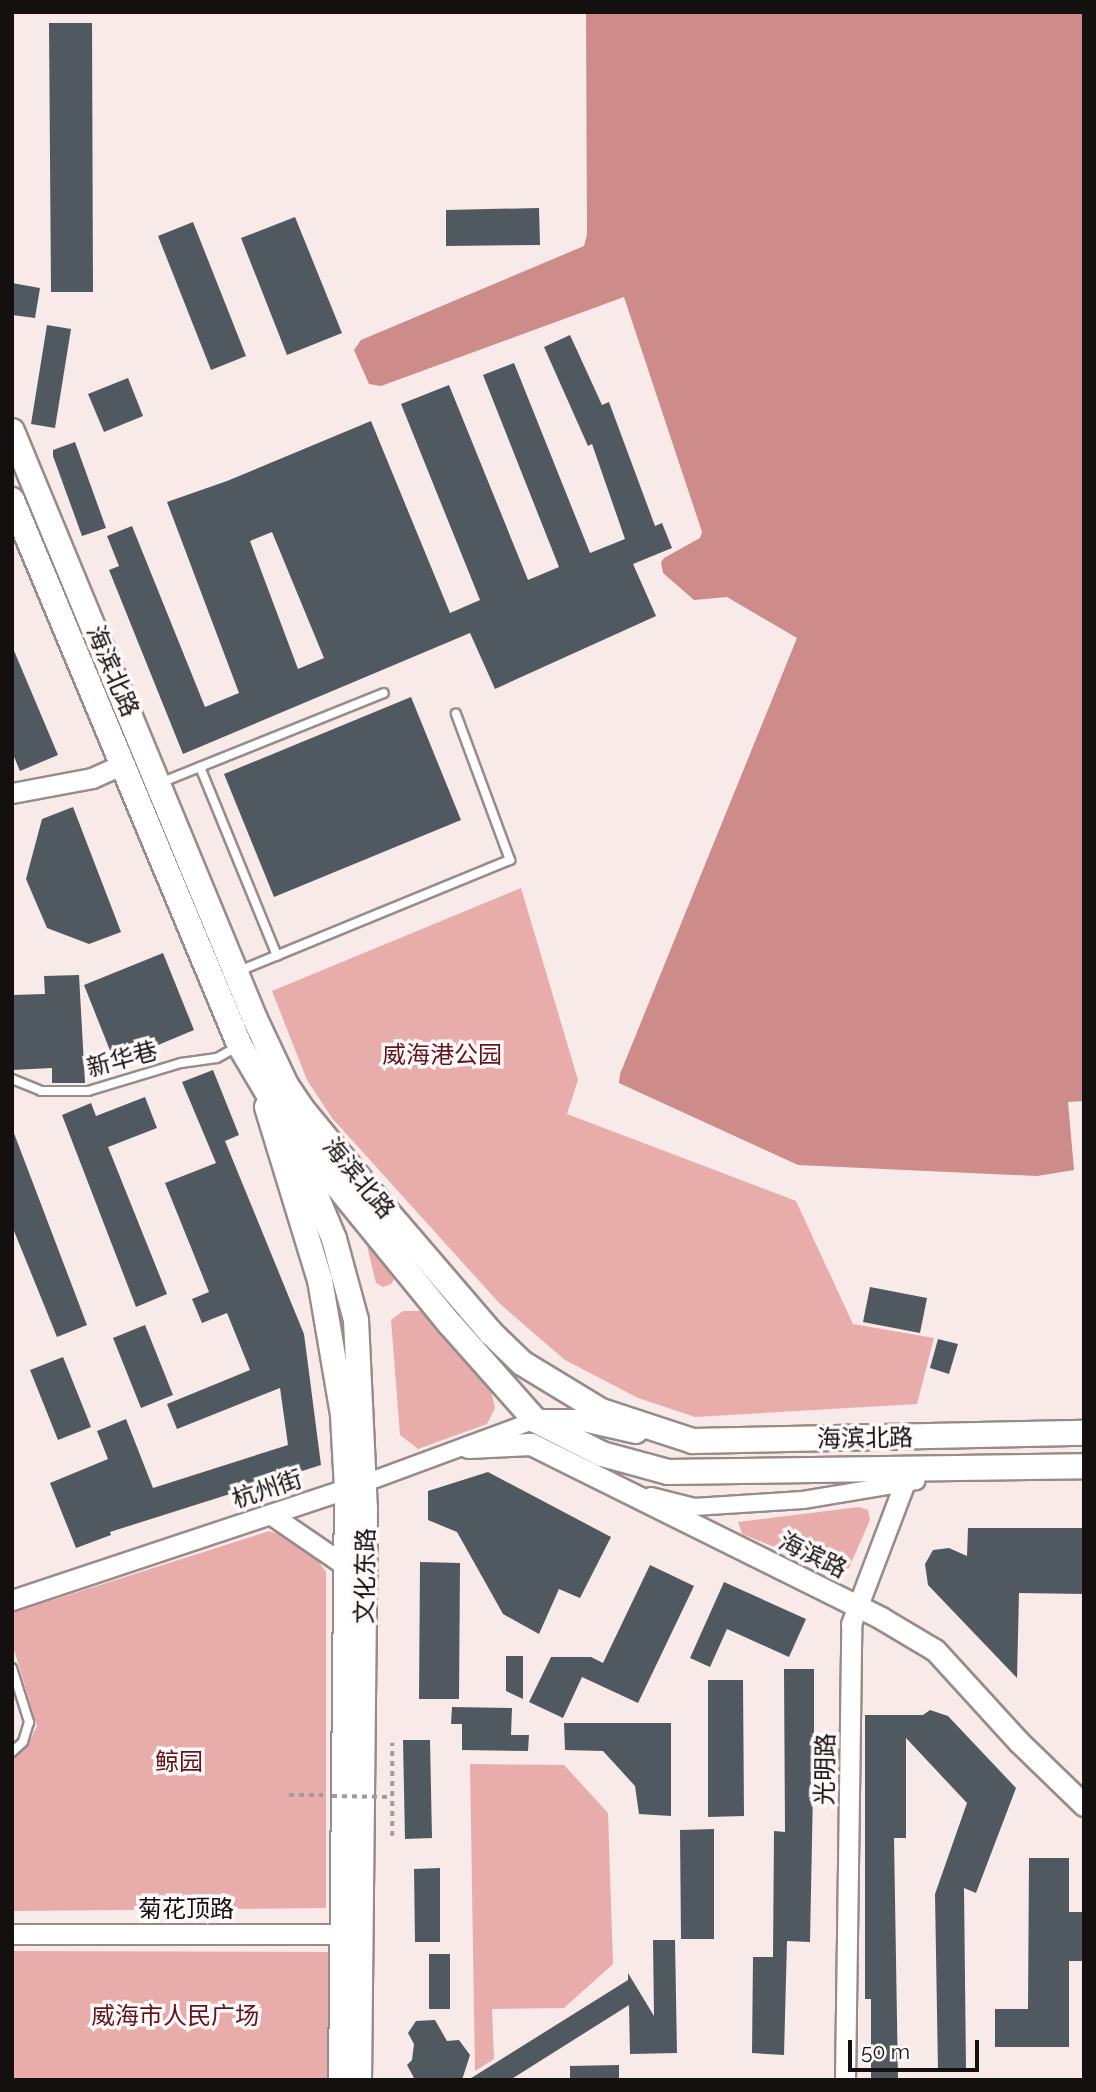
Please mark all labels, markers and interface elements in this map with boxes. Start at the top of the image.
street label: 海滨北路 [81,621,145,721]
street label: 新华巷 [83,1036,161,1082]
park label: 威海港公园 [382,1041,502,1069]
street label: 海滨北路 [317,1132,401,1224]
street label: 海滨北路 [817,1423,913,1453]
street label: 杭州街 [228,1464,306,1514]
street label: 海滨路 [774,1526,852,1584]
street label: 文化东路 [350,1528,380,1624]
street label: 光明路 [810,1733,840,1805]
park label: 鲸园 [155,1748,203,1776]
street label: 菊花顶路 [138,1895,234,1923]
park label: 威海市人民广场 [91,2002,259,2030]
scale bar [851,2025,982,2070]
text: 50 m [861,2039,910,2064]

